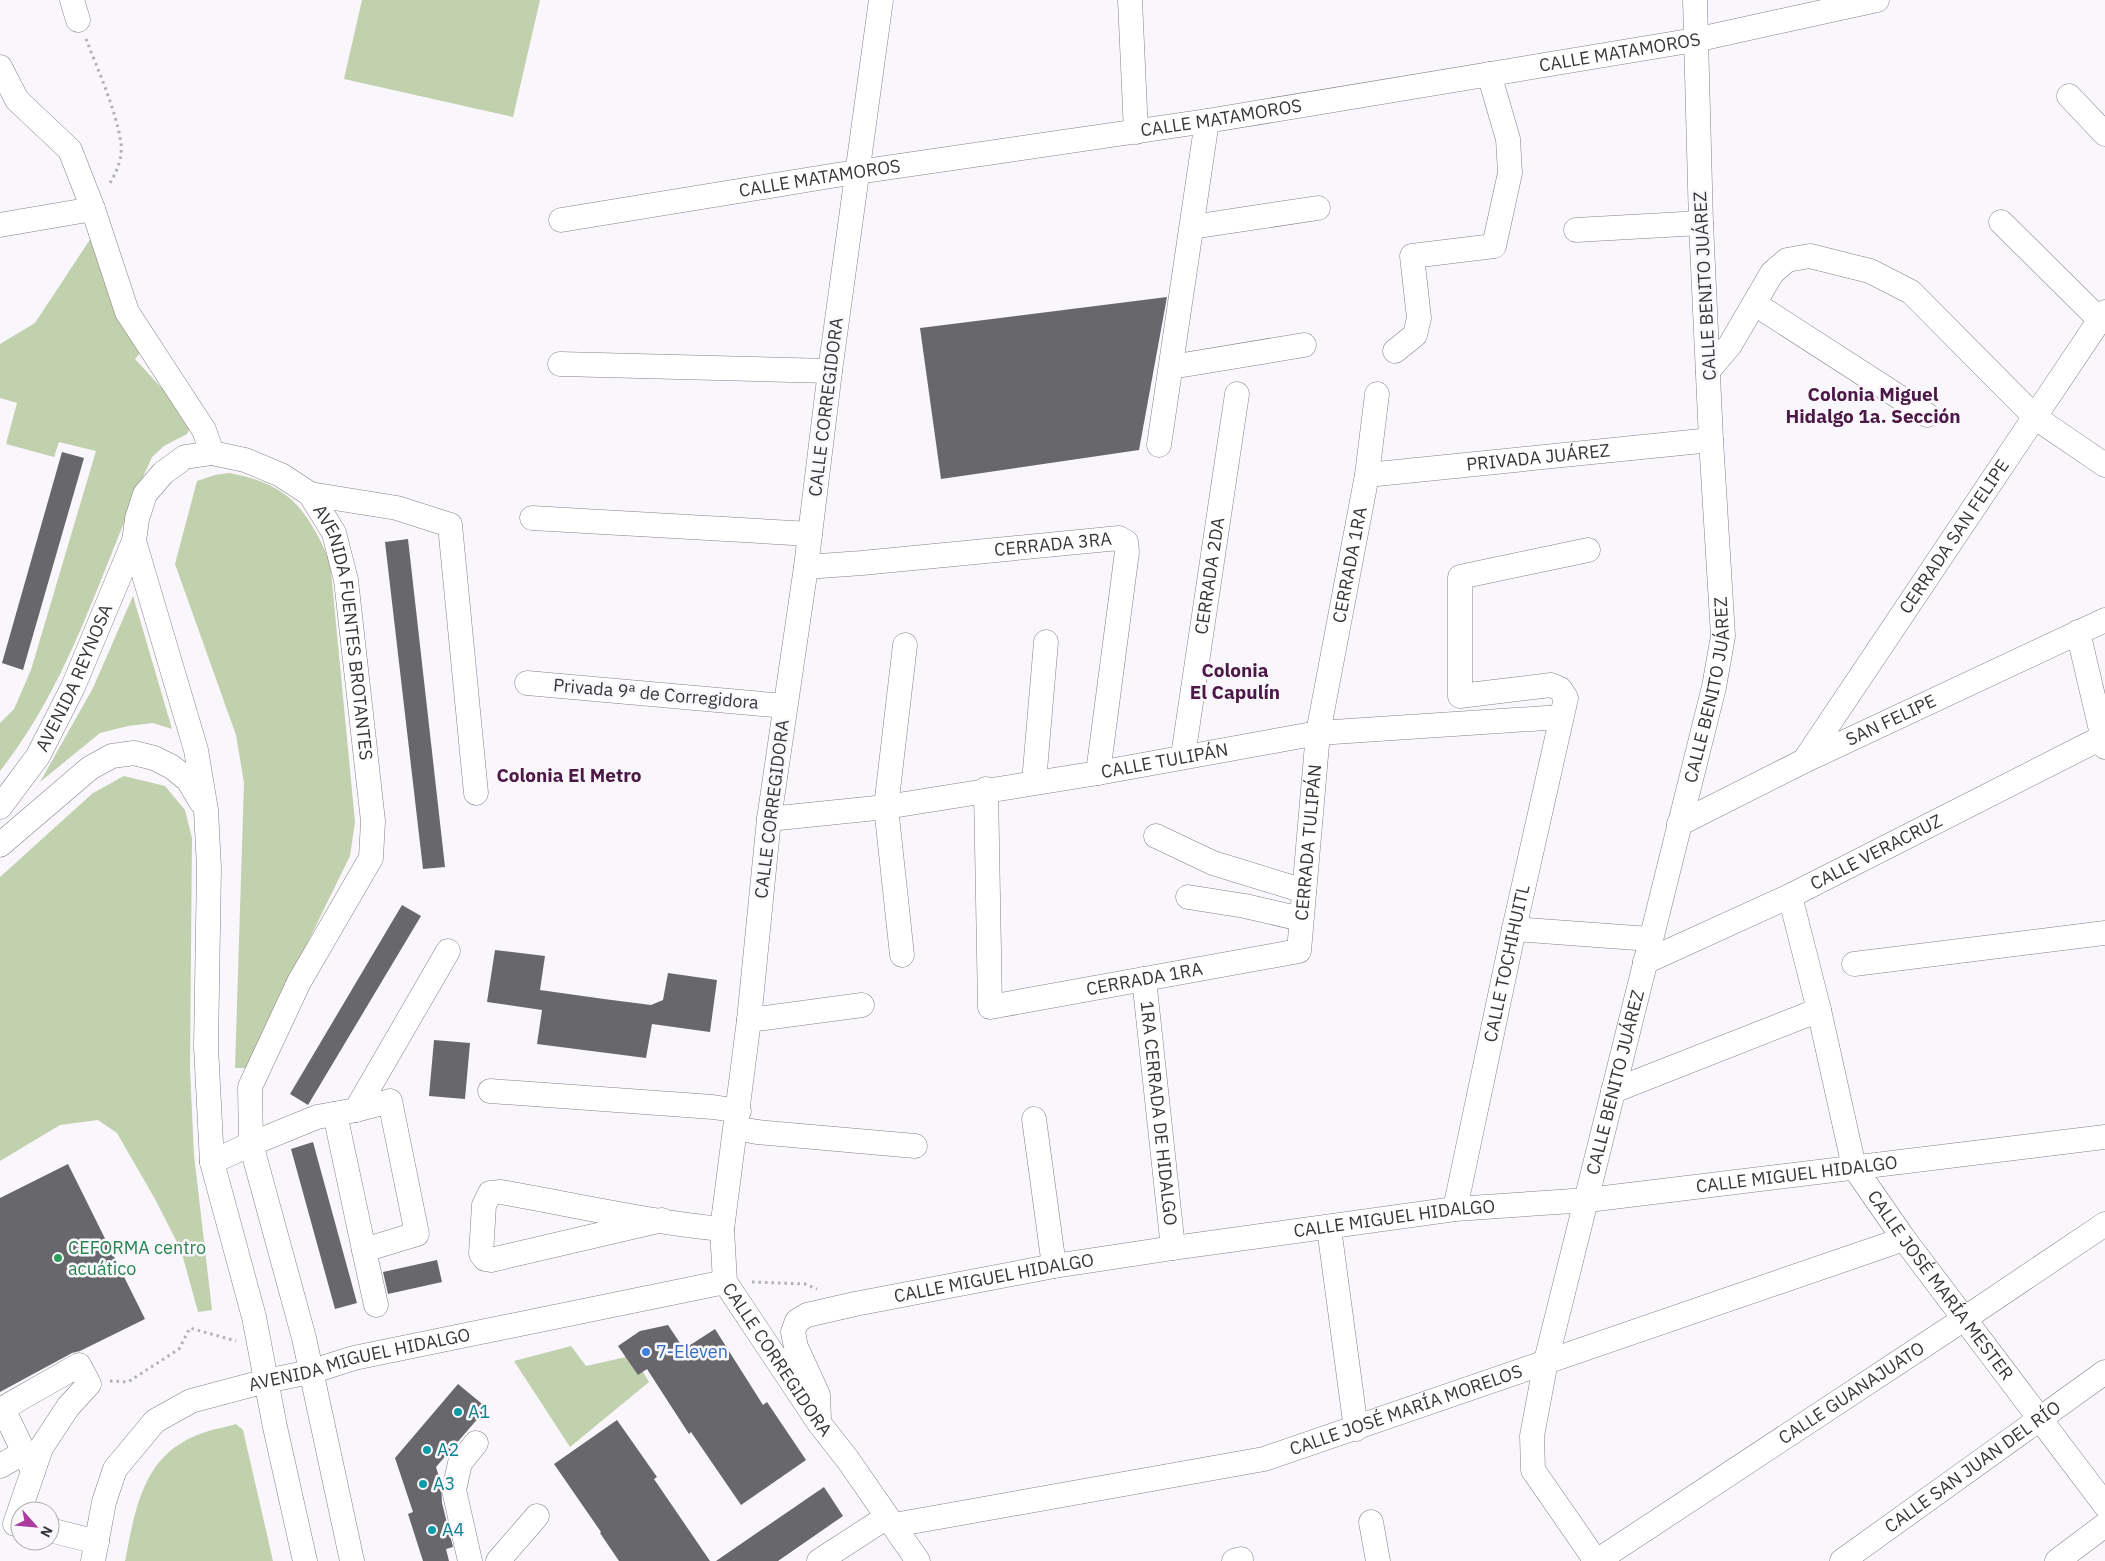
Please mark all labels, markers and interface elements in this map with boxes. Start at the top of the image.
street label: CALLE MATAMOROS [1537,27,1703,77]
street label: CALLE MATAMOROS [1139,93,1304,142]
street label: CALLE MATAMOROS [737,154,902,202]
street label: CALLE BENITO JUÁREZ [1688,191,1721,381]
street label: CALLE CORREGIDORA [803,316,848,498]
district label: Colonia Miguel Hidalgo 1a. Sección [1785,382,1961,428]
street label: PRIVADA JUÁREZ [1465,438,1611,476]
street label: CERRADA SAN FELIPE [1894,455,2014,618]
street label: AVENIDA FUENTES BROTANTES [308,500,378,761]
street label: CERRADA 1RA [1327,504,1372,625]
street label: CERRADA 2DA [1189,515,1230,636]
street label: CERRADA 3RA [993,527,1113,561]
street label: CALLE BENITO JUÁREZ [1679,596,1734,785]
street label: AVENIDA REYNOSA [30,600,118,755]
district label: Colonia El Capulín [1190,658,1280,704]
street label: Privada 9ª de Corregidora [552,673,760,714]
street label: SAN FELIPE [1842,689,1940,751]
street label: CALLE CORREGIDORA [749,718,794,900]
street label: CALLE TULIPÁN [1099,738,1230,783]
district label: Colonia El Metro [496,763,642,787]
street label: CERRADA TULIPÁN [1290,763,1326,922]
street label: CALLE VERACRUZ [1806,809,1946,895]
street label: CALLE TOCHIHUITL [1478,882,1535,1044]
street label: CERRADA 1RA [1084,957,1205,1000]
street label: CALLE BENITO JUÁREZ [1581,988,1649,1177]
street label: 1RA CERRADA DE HIDALGO [1135,1000,1183,1227]
street label: CALLE MIGUEL HIDALGO [1695,1150,1899,1198]
street label: CALLE JOSÉ MARÍA MESTER [1863,1186,2019,1385]
street label: CALLE MIGUEL HIDALGO [1292,1194,1496,1242]
place label: CEFORMA centro acuático [68,1236,206,1280]
street label: CALLE MIGUEL HIDALGO [892,1248,1095,1307]
marker: CEFORMA centro acuático [52,1252,64,1264]
street label: CALLE CORREGIDORA [718,1278,838,1441]
street label: AVENIDA MIGUEL HIDALGO [246,1322,472,1396]
street label: CALLE GUANAJUATO [1774,1336,1929,1449]
place label: 7-Eleven [656,1340,728,1363]
marker: 7-Eleven [640,1346,652,1358]
street label: CALLE JOSÉ MARÍA MORELOS [1286,1359,1525,1460]
street label: CALLE SAN JUAN DEL RÍO [1880,1396,2065,1538]
place label: A1 [468,1400,490,1423]
marker: A1 [452,1406,464,1418]
place label: A2 [437,1438,459,1461]
marker: A2 [421,1444,433,1456]
place label: A3 [433,1472,455,1495]
marker: A3 [417,1478,429,1490]
north arrow [10,1501,60,1551]
place label: A4 [442,1518,465,1541]
text: N [36,1523,57,1541]
marker: A4 [426,1524,438,1536]

